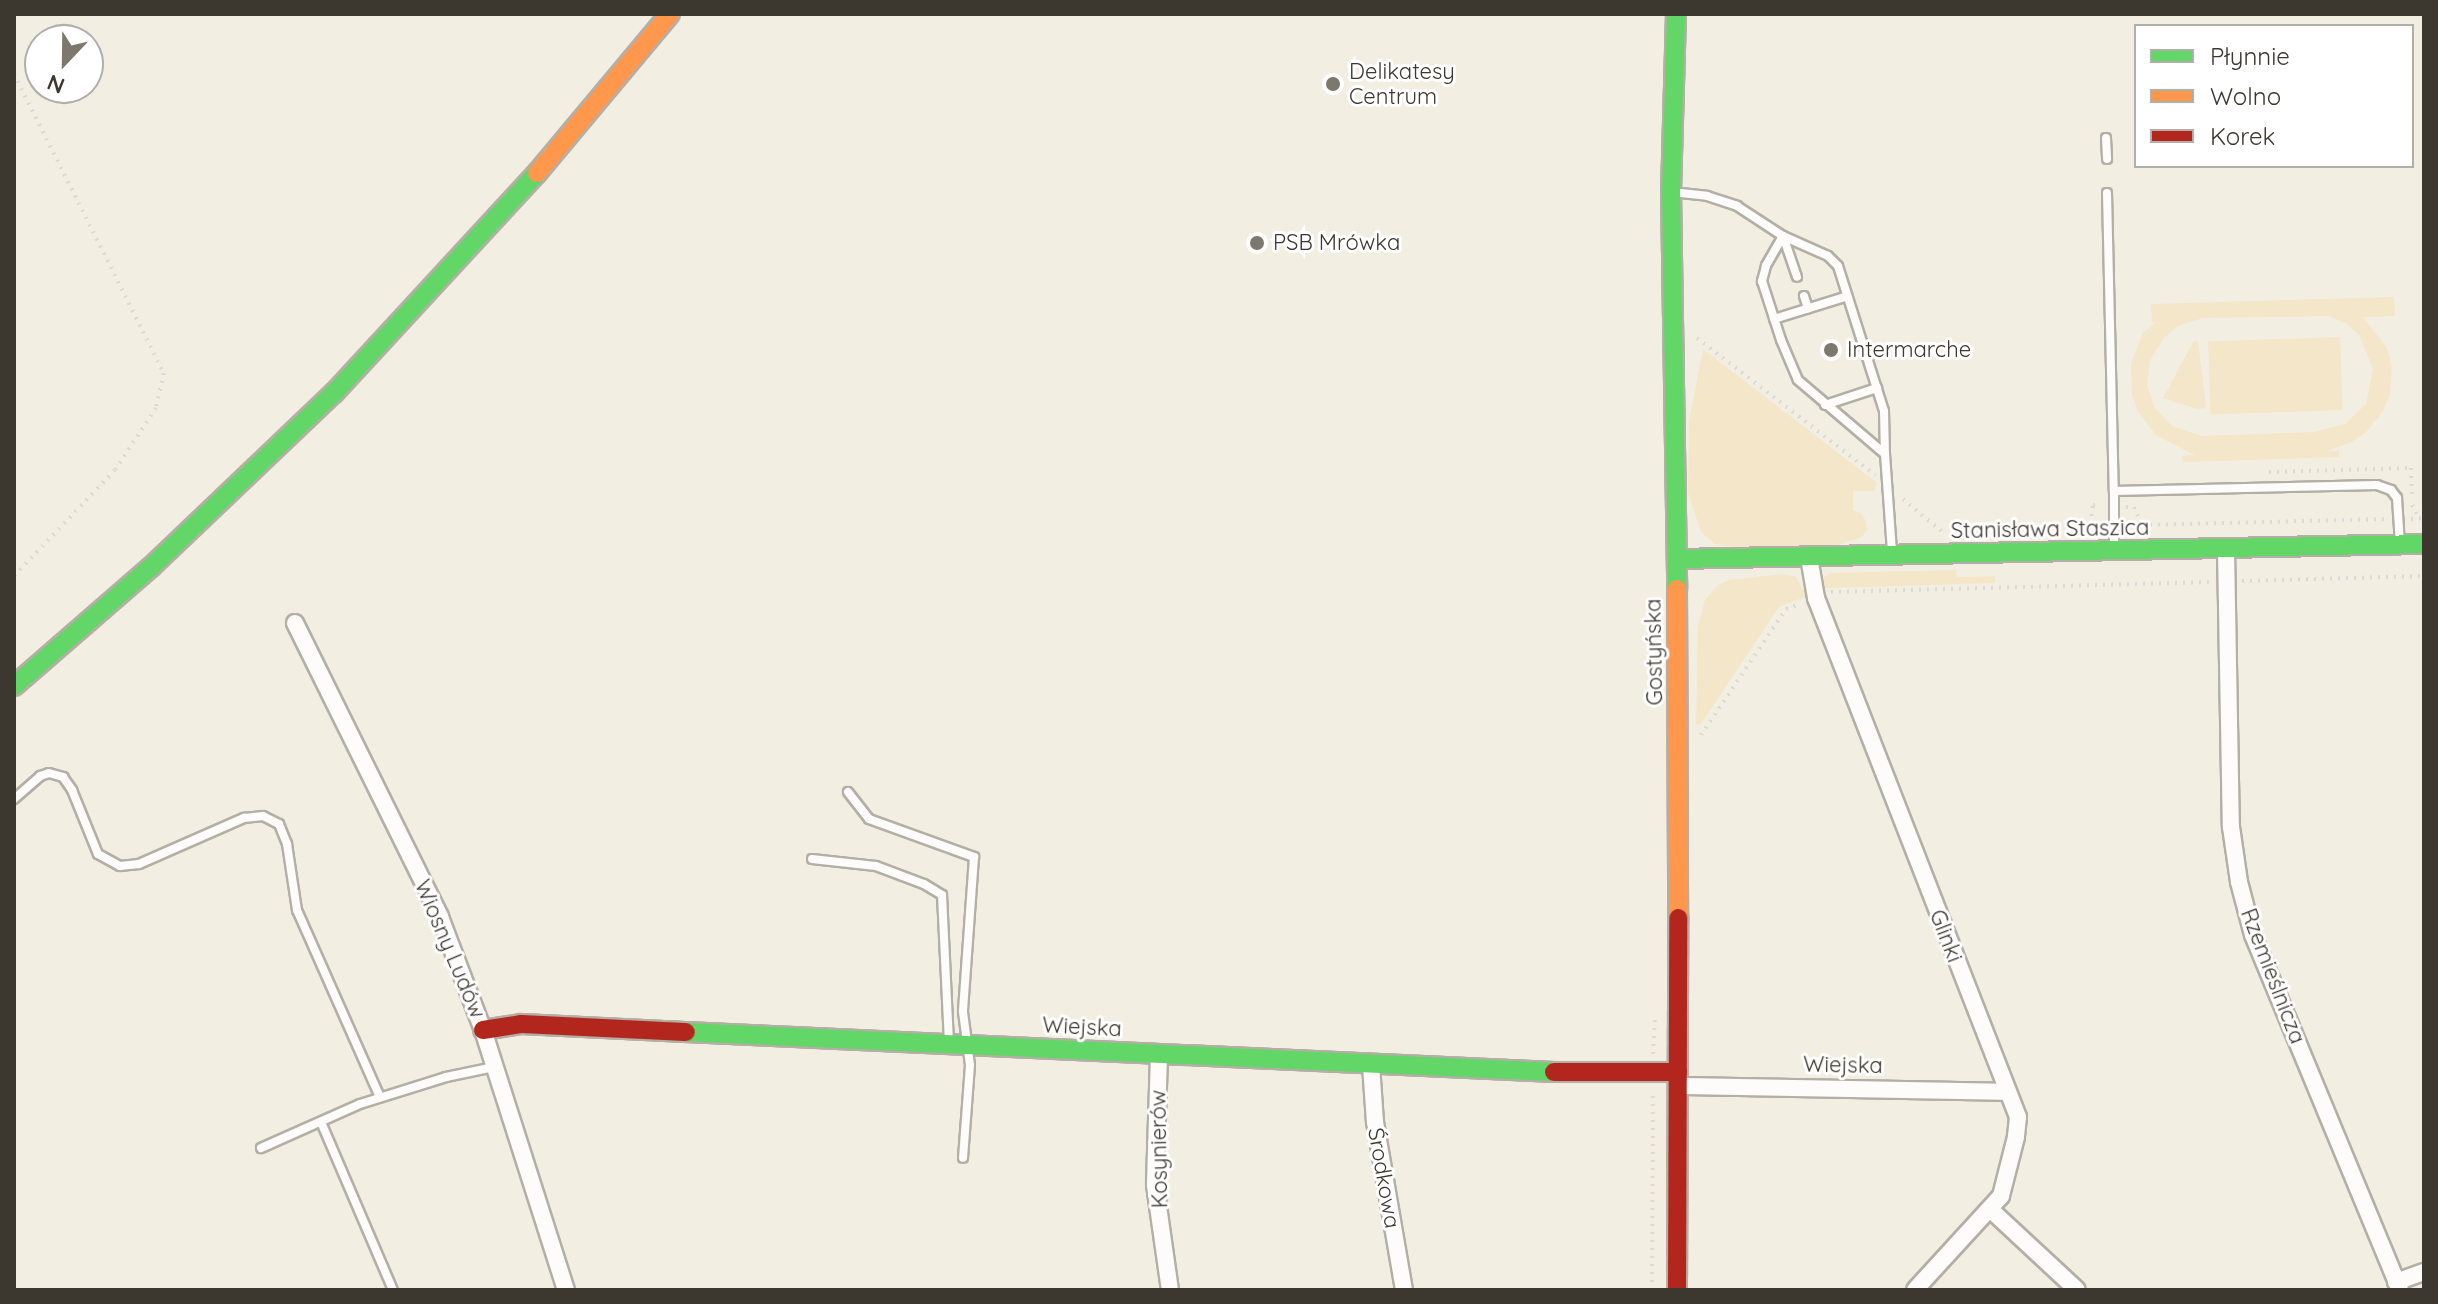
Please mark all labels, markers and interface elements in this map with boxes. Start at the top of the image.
north arrow [24,24,104,104]
legend [2134,24,2414,168]
text: Płynnie [2210,41,2290,71]
place label: Delikatesy Centrum [1349,58,1455,110]
text: N [43,68,69,100]
marker: Delikatesy Centrum [1324,75,1342,93]
text: Wolno [2210,81,2281,111]
text: Korek [2210,121,2275,151]
place label: PSB Mrówka [1273,230,1400,256]
marker: PSB Mrówka [1248,234,1266,252]
place label: Intermarche [1847,337,1971,363]
marker: Intermarche [1822,341,1840,359]
street label: Stanisława Staszica [1950,514,2150,544]
street label: Gostyńska [1640,598,1668,706]
street label: Wiosny Ludów [409,876,491,1022]
street label: Rzemieślnicza [2235,905,2311,1047]
street label: Glinki [1924,906,1968,966]
street label: Wiejska [1042,1012,1122,1042]
street label: Wiejska [1803,1051,1883,1079]
street label: Kosynierów [1145,1089,1173,1209]
street label: Środkowa [1362,1126,1406,1230]

